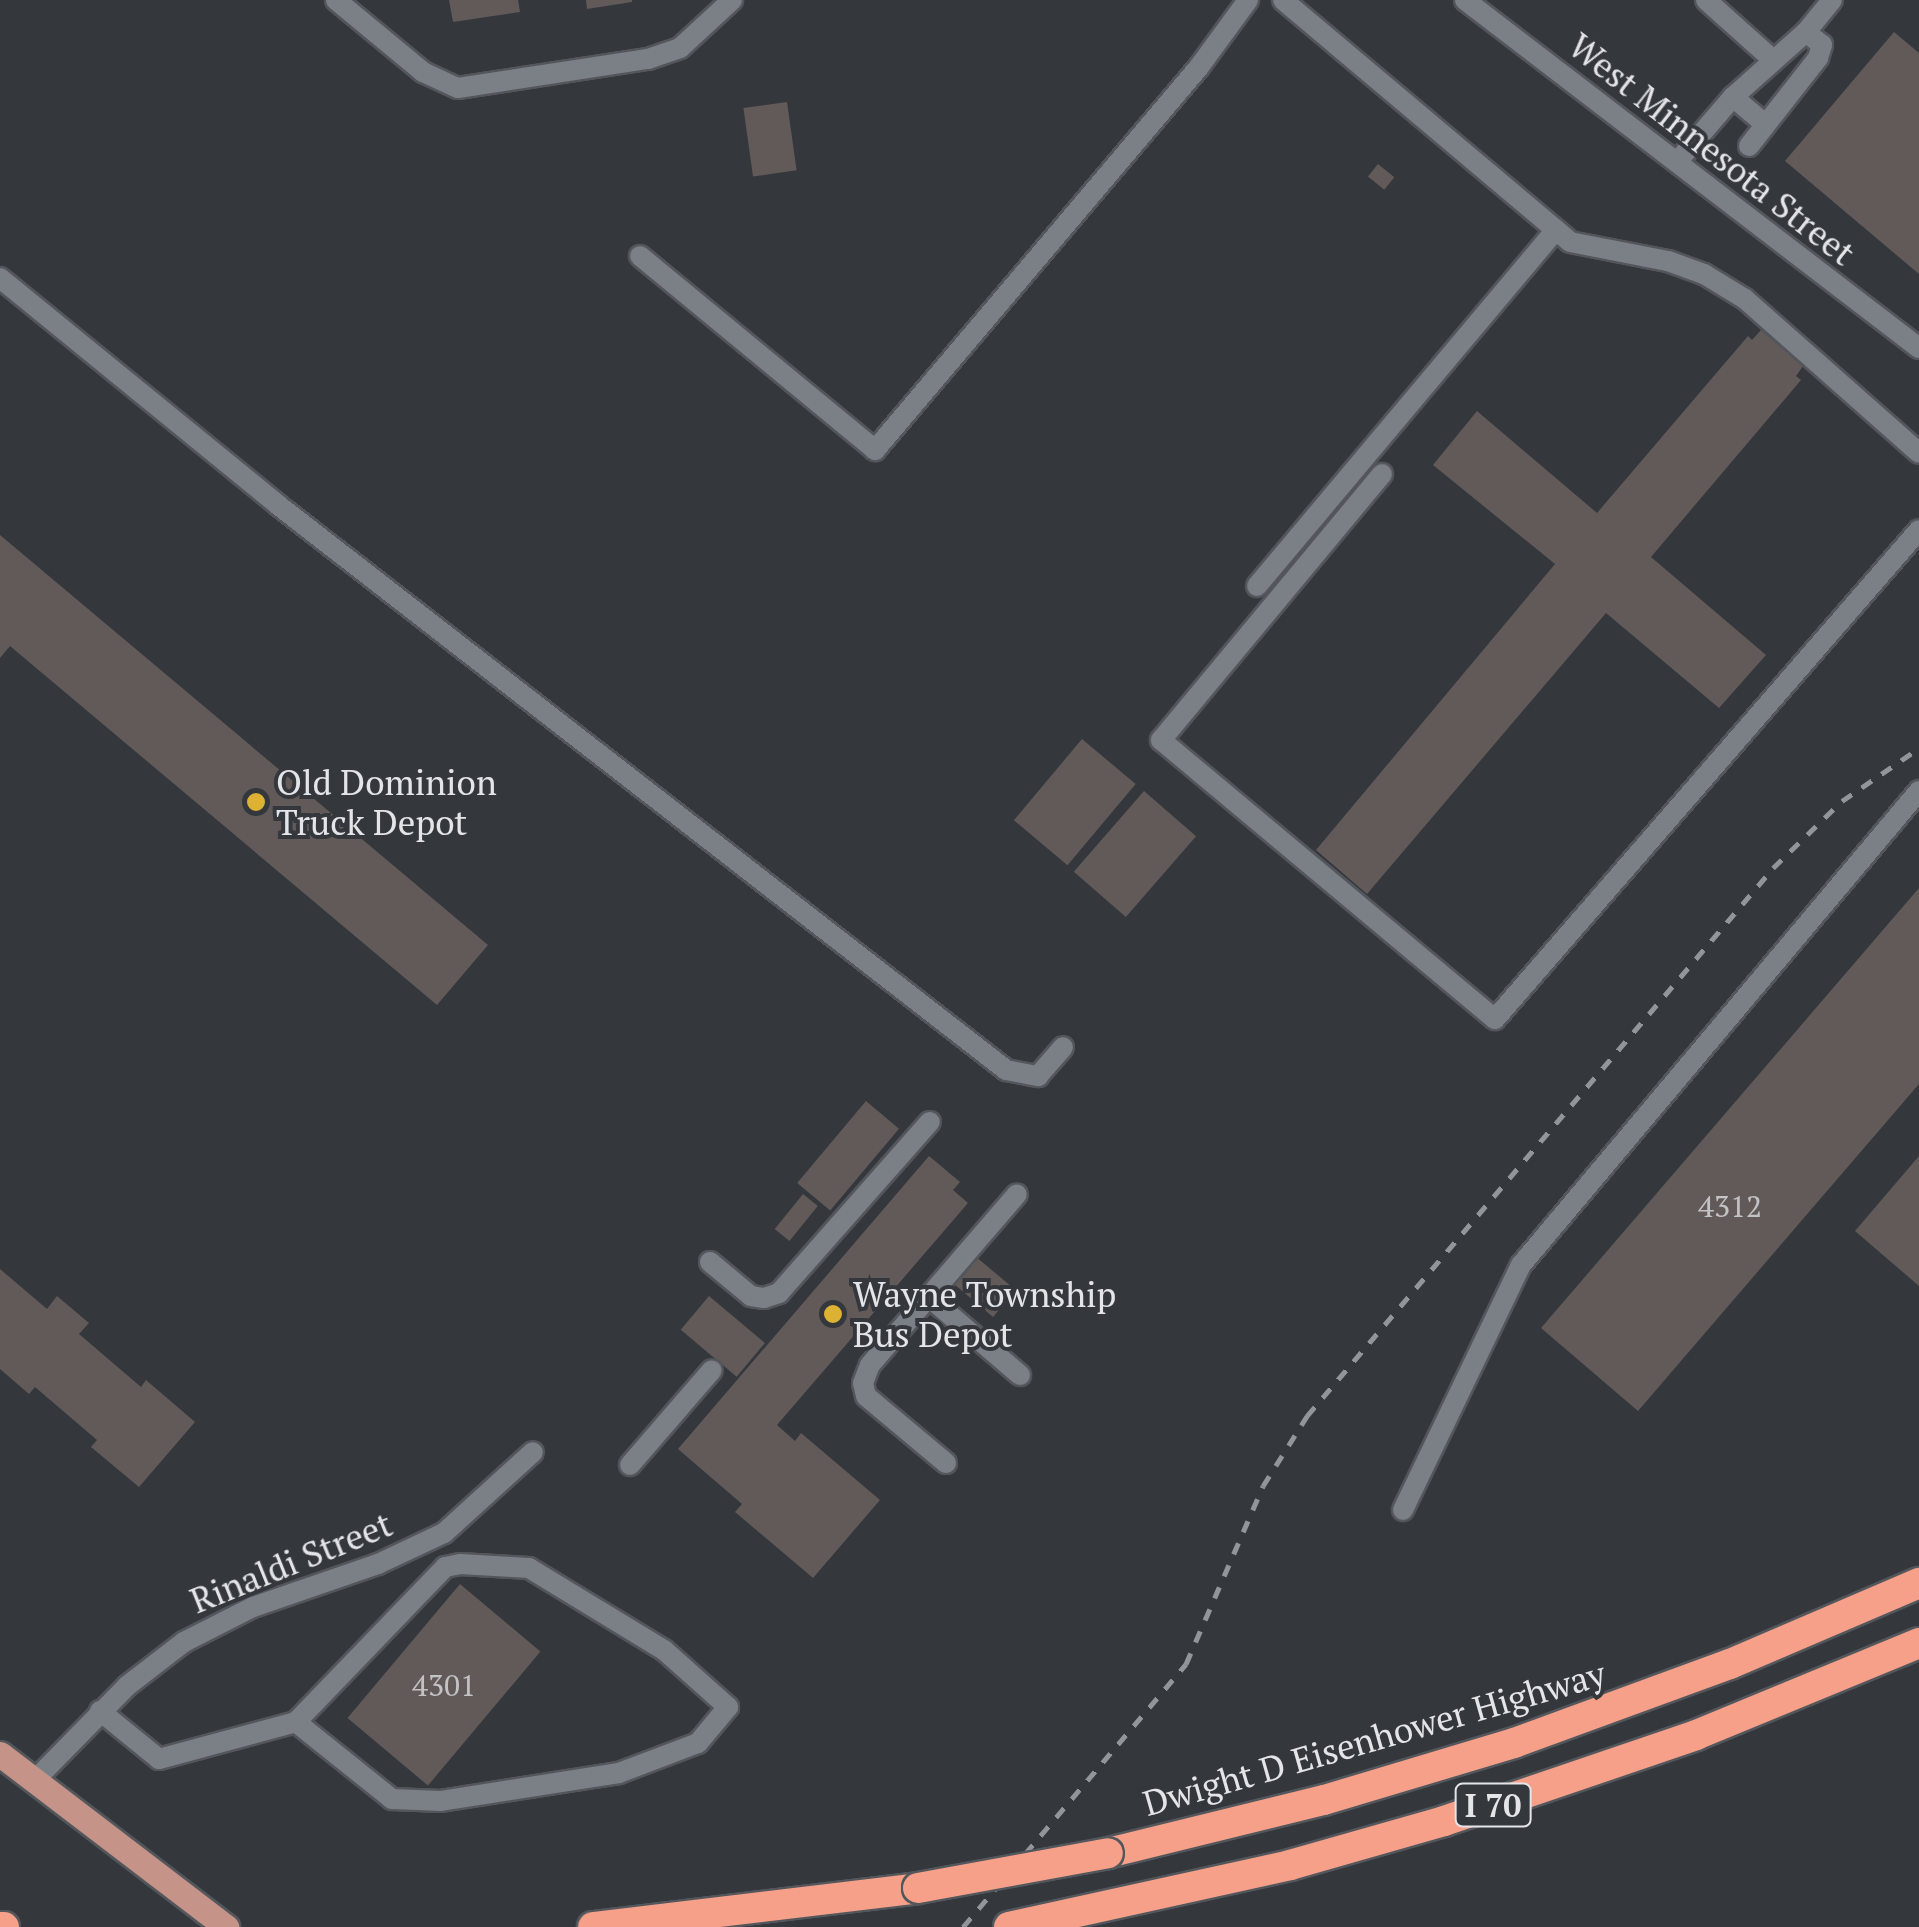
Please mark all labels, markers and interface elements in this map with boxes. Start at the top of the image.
street label: West Minnesota Street [1561,24,1863,274]
place label: Old Dominion Truck Depot [276,761,497,843]
marker: Old Dominion Truck Depot [245,791,267,813]
house number: 4312 [1698,1188,1762,1224]
place label: Wayne Township Bus Depot [853,1273,1116,1355]
marker: Wayne Township Bus Depot [822,1303,844,1325]
street label: Rinaldi Street [184,1503,398,1621]
street label: Dwight D Eisenhower Highway [1138,1652,1610,1824]
house number: 4301 [412,1667,476,1703]
road number: I 70 [1453,1778,1533,1832]

